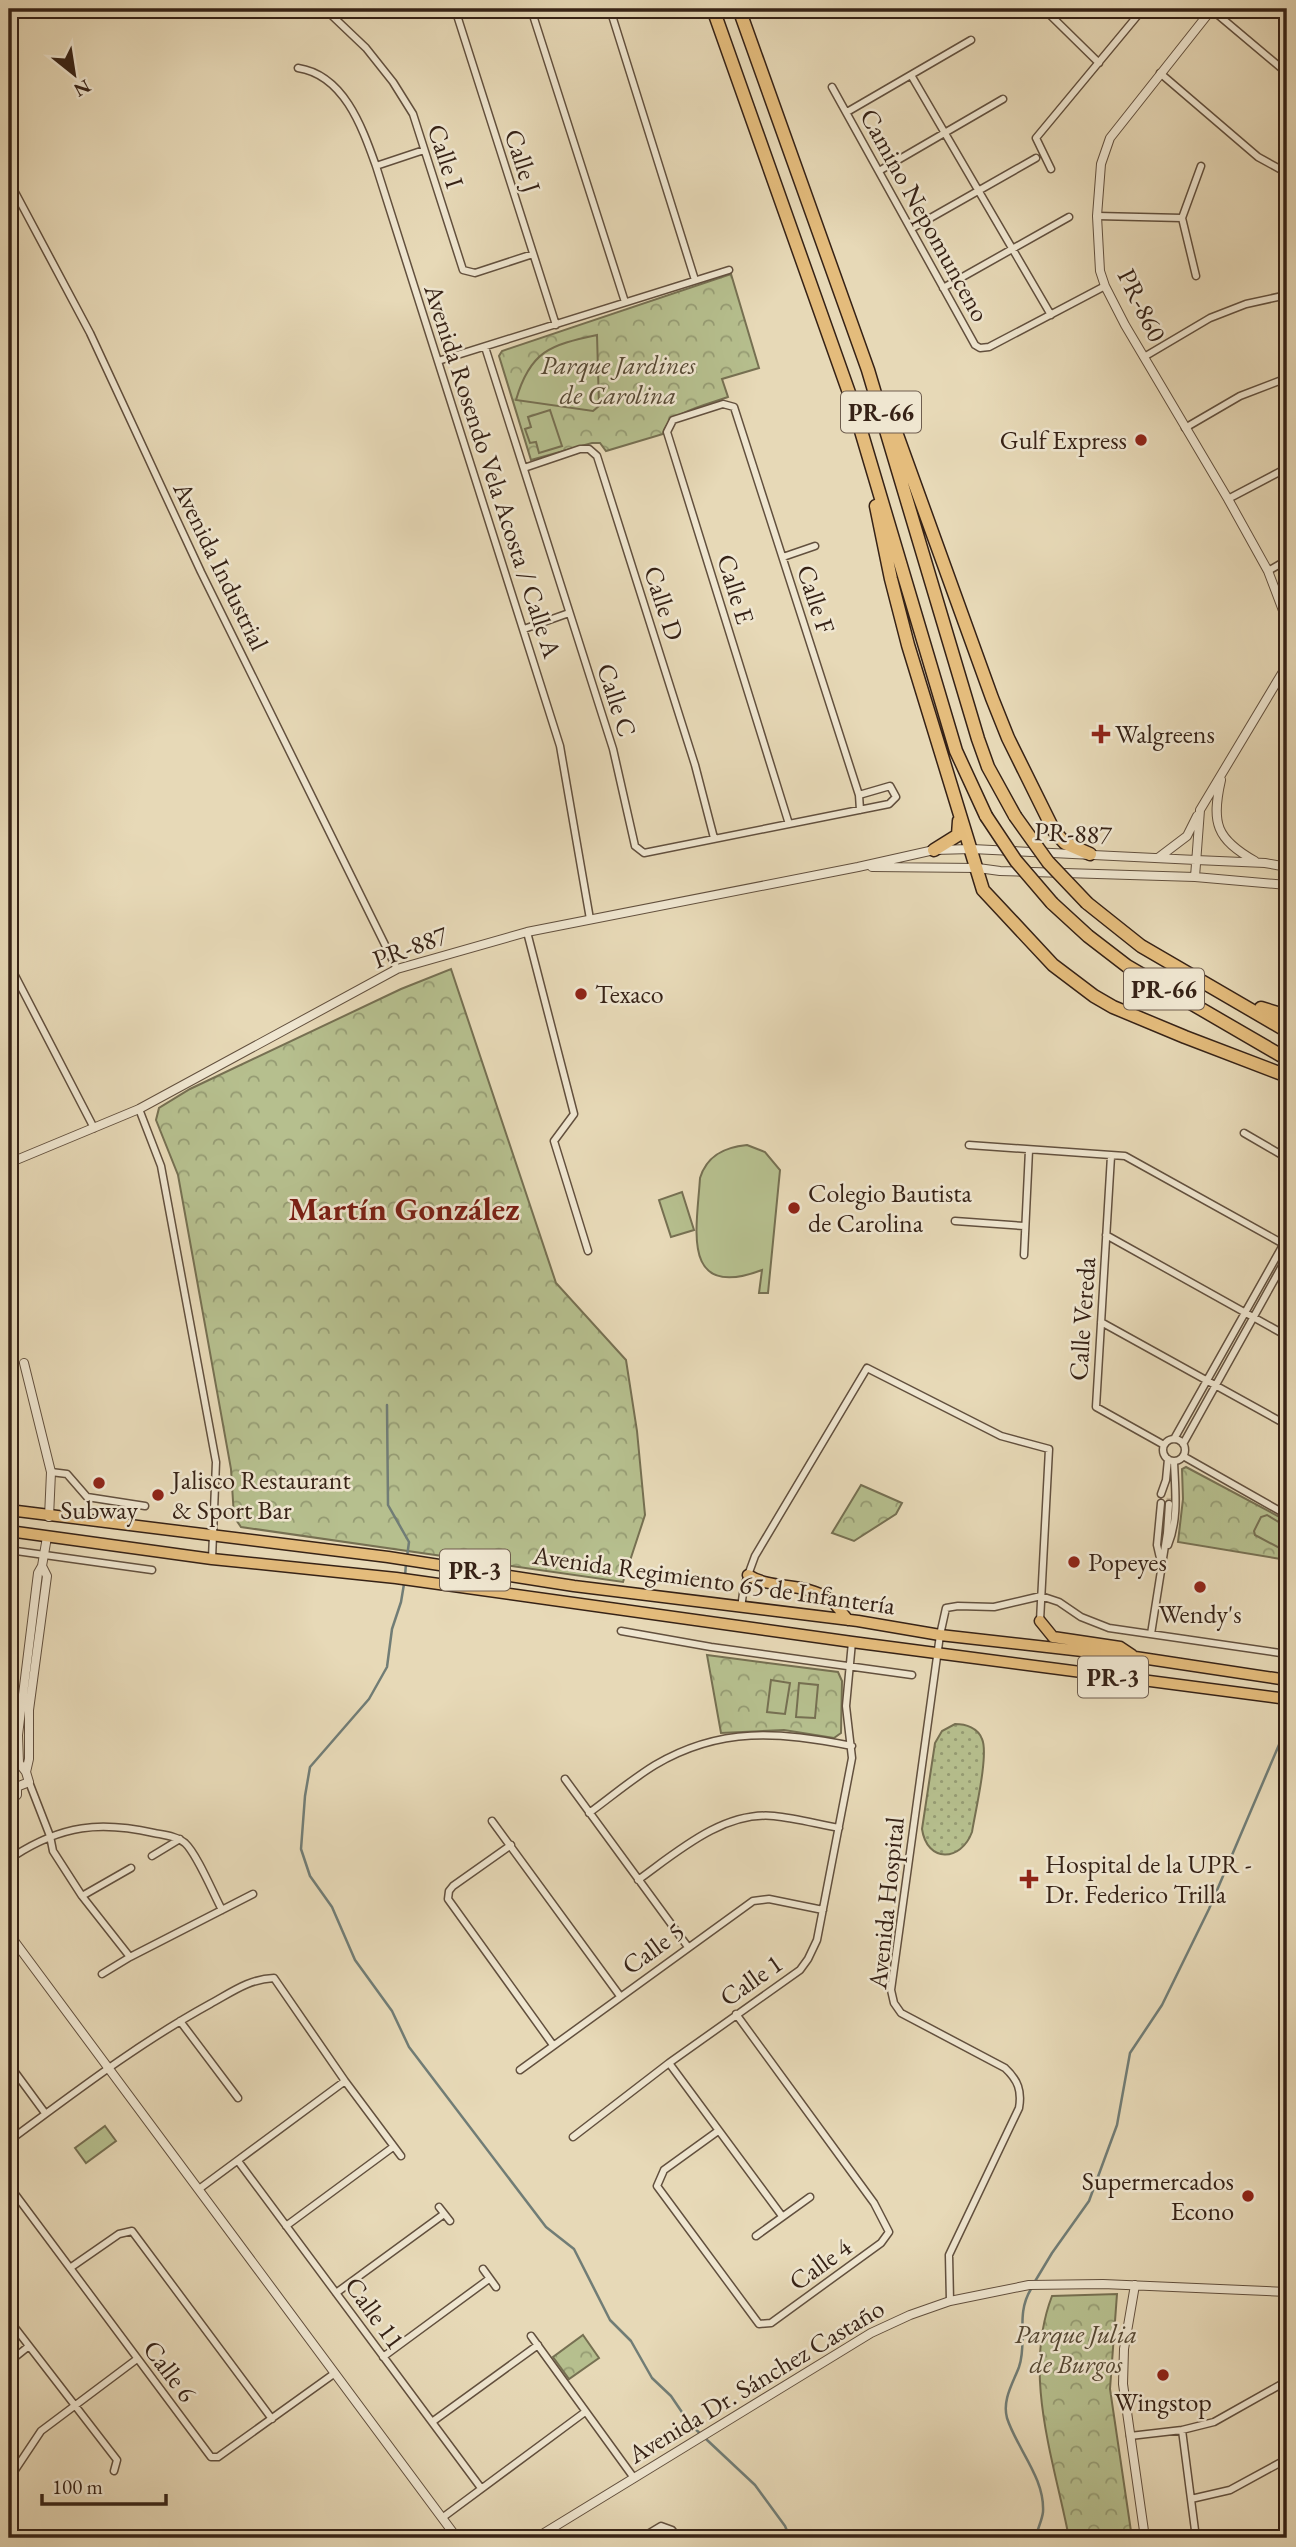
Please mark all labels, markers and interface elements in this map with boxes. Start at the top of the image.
north arrow [38,38,108,108]
text: N [69,74,95,103]
street label: Camino Nepomunceno [852,102,998,328]
street label: Calle I [420,120,472,193]
street label: Calle J [497,125,549,197]
street label: PR-860 [1110,263,1174,347]
street label: Avenida Rosendo Vela Acosta / Calle A [416,279,570,663]
park label: Parque Jardines de Carolina [541,348,696,412]
road number: PR-66 [841,391,921,432]
place label: Gulf Express [1000,423,1127,457]
marker: Gulf Express [1133,432,1149,448]
street label: Avenida Industrial [165,475,277,656]
street label: Calle E [709,550,763,628]
street label: Calle F [789,560,843,638]
street label: Calle D [636,561,692,645]
street label: Calle C [589,659,645,741]
place label: Walgreens [1115,717,1215,751]
marker: Walgreens [1093,726,1109,742]
street label: PR-887 [1033,814,1113,852]
street label: PR-887 [368,918,453,976]
road number: PR-66 [1124,968,1204,1009]
place label: Texaco [595,977,664,1011]
marker: Texaco [573,986,589,1002]
place label: Colegio Bautista de Carolina [808,1176,973,1240]
district label: Martín González [288,1187,520,1230]
marker: Colegio Bautista de Carolina [786,1200,802,1216]
street label: Calle Vereda [1061,1255,1103,1382]
place label: Jalisco Restaurant & Sport Bar [170,1463,351,1527]
marker: Subway [91,1475,107,1491]
marker: Jalisco Restaurant & Sport Bar [150,1487,166,1503]
place label: Subway [60,1493,138,1527]
street label: Avenida Regimiento 65 de Infantería [530,1538,898,1622]
place label: Popeyes [1088,1545,1167,1579]
road number: PR-3 [440,1550,510,1590]
marker: Popeyes [1066,1554,1082,1570]
marker: Wendy's [1192,1579,1208,1595]
place label: Wendy's [1158,1597,1242,1631]
road number: PR-3 [1078,1657,1148,1698]
street label: Avenida Hospital [860,1815,912,1992]
place label: Hospital de la UPR - Dr. Federico Trilla [1045,1847,1252,1911]
marker: Hospital de la UPR - Dr. Federico Trilla [1019,1869,1039,1889]
street label: Calle 5 [615,1914,691,1982]
street label: Calle 1 [713,1946,789,2014]
place label: Supermercados Econo [1082,2164,1234,2228]
marker: Supermercados Econo [1240,2188,1256,2204]
street label: Calle 4 [782,2230,858,2298]
street label: Calle 11 [337,2270,413,2356]
street label: Avenida Dr. Sánchez Castaño [621,2291,890,2472]
park label: Parque Julia de Burgos [1015,2317,1137,2381]
street label: Calle 6 [136,2333,204,2409]
marker: Wingstop [1155,2367,1171,2383]
place label: Wingstop [1114,2385,1212,2419]
scale bar [42,2463,166,2507]
text: 100 m [52,2473,103,2500]

